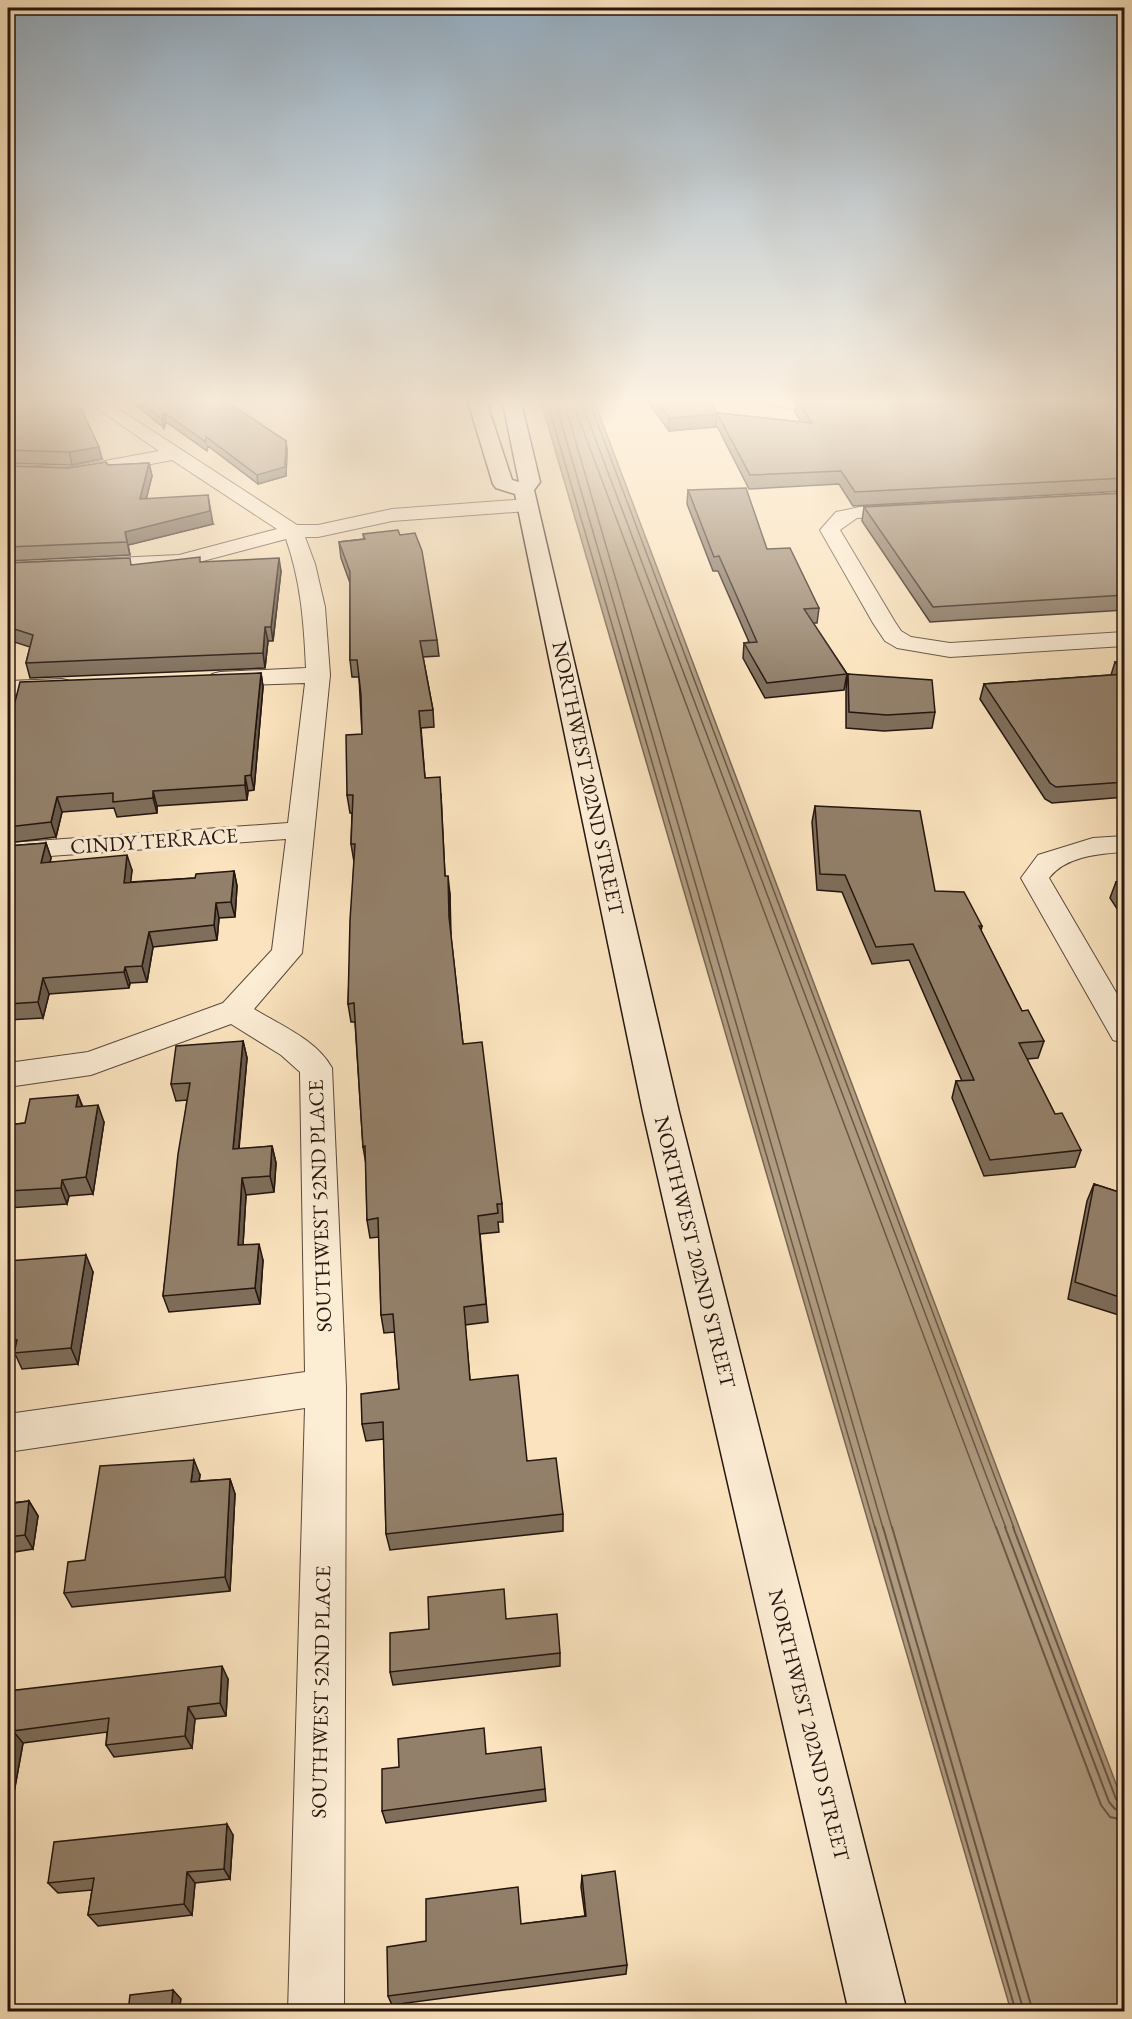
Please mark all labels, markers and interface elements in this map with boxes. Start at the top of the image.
street label: NORTHWEST 202ND STREET [546,639,631,918]
street label: CINDY TERRACE [69,821,239,860]
street label: SOUTHWEST 52ND PLACE [302,1079,337,1333]
street label: NORTHWEST 202ND STREET [649,1113,743,1391]
street label: SOUTHWEST 52ND PLACE [305,1565,336,1819]
street label: NORTHWEST 202ND STREET [763,1586,857,1864]

